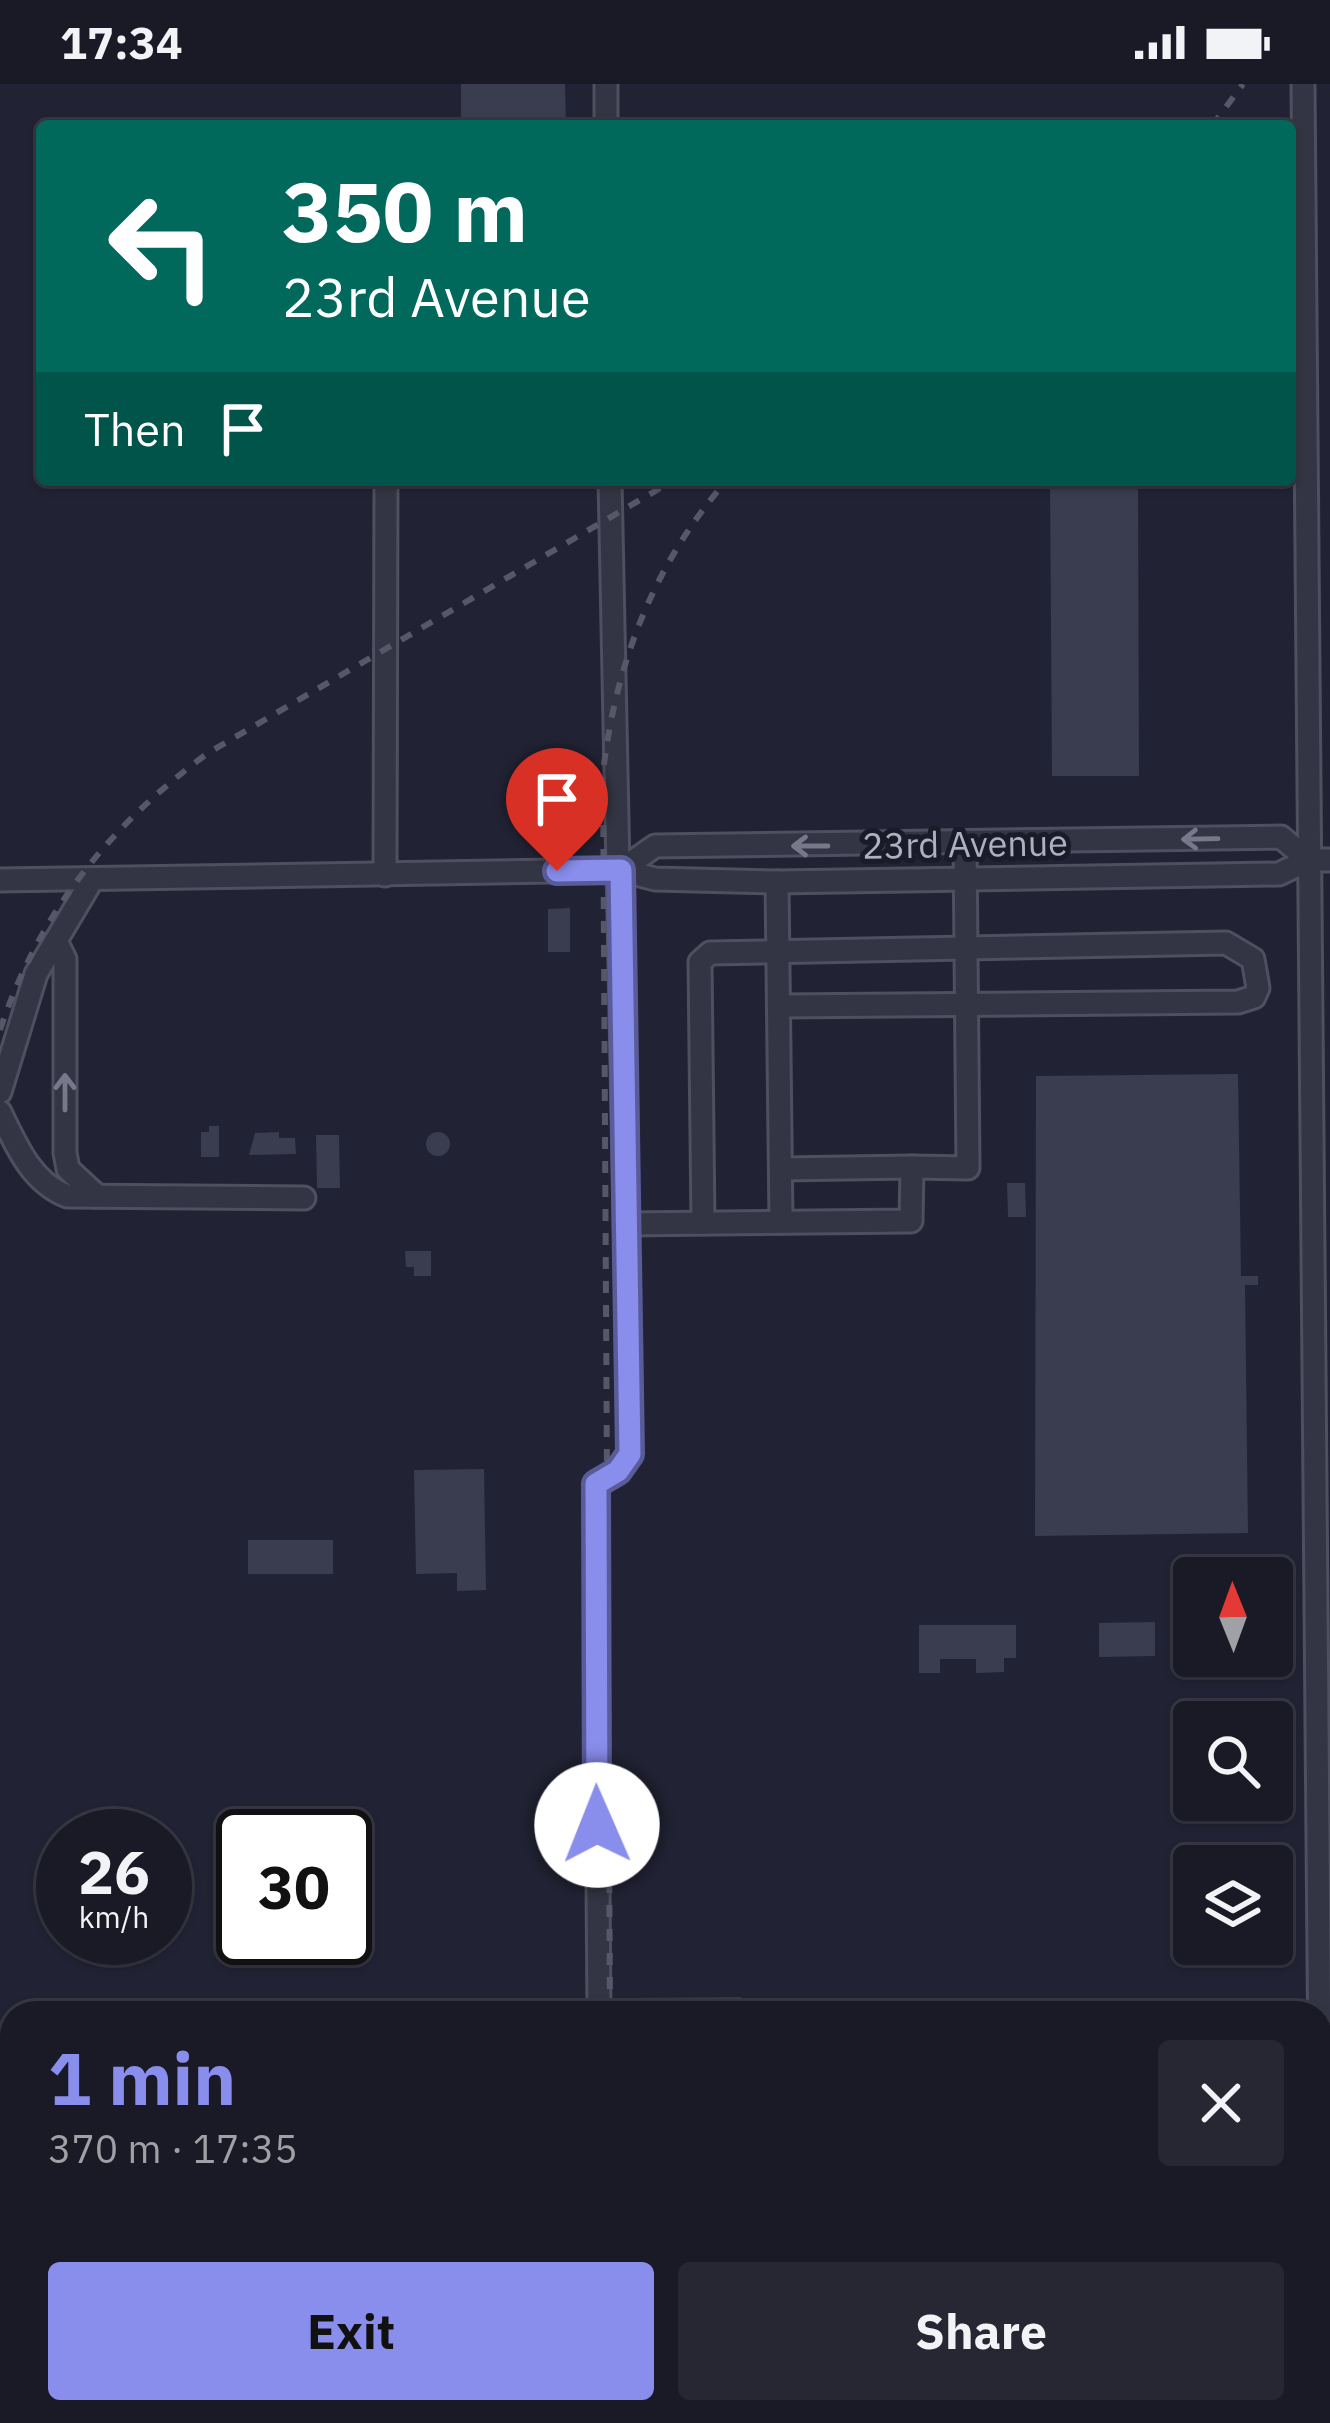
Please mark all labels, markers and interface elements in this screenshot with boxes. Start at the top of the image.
text: 17:34 [60,13,183,71]
text: 350 m [282,156,528,265]
icon: left [84,168,240,324]
text: 23rd Avenue [282,262,591,332]
icon: arrive [210,396,276,462]
text: Then [84,400,186,458]
pin [506,748,608,871]
icon: arrive [524,766,590,832]
street label: 23rd Avenue [862,818,1068,869]
one-way arrow [1181,827,1220,850]
one-way arrow [791,835,830,857]
one-way arrow [54,1073,76,1112]
north arrow [1173,1557,1293,1677]
map controls [1173,1557,1293,1965]
button: search [1173,1701,1293,1821]
position arrow [534,1762,660,1888]
speed limit sign: 30 [216,1809,372,1965]
text: 26 [78,1832,150,1911]
button: layers [1173,1845,1293,1965]
text: km/h [79,1897,149,1936]
text: 1 min [48,2031,236,2125]
button: close [1158,2040,1284,2166]
text: 370 m · 17:35 [48,2123,298,2174]
button: Exit [48,2262,654,2400]
button: Share [678,2262,1284,2400]

